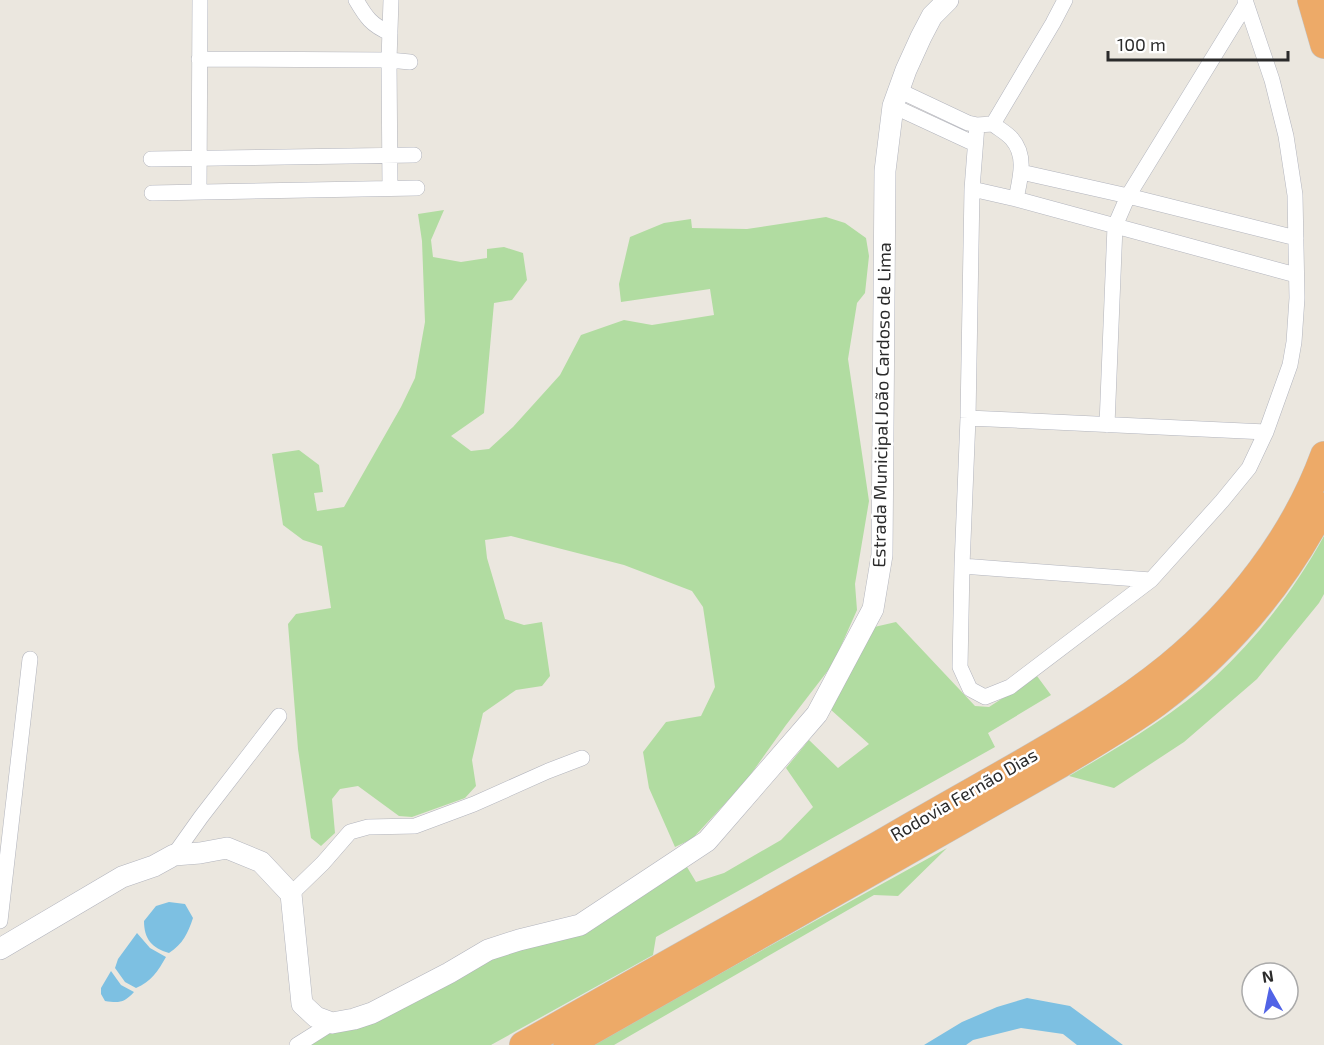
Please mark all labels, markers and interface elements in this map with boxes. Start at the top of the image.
scale bar [1108,24,1288,62]
text: 100 m [1117,33,1166,55]
street label: Estrada Municipal João Cardoso de Lima [867,242,895,568]
street label: Rodovia Fernão Dias [886,743,1041,845]
north arrow [1240,961,1300,1021]
text: N [1260,965,1275,986]

